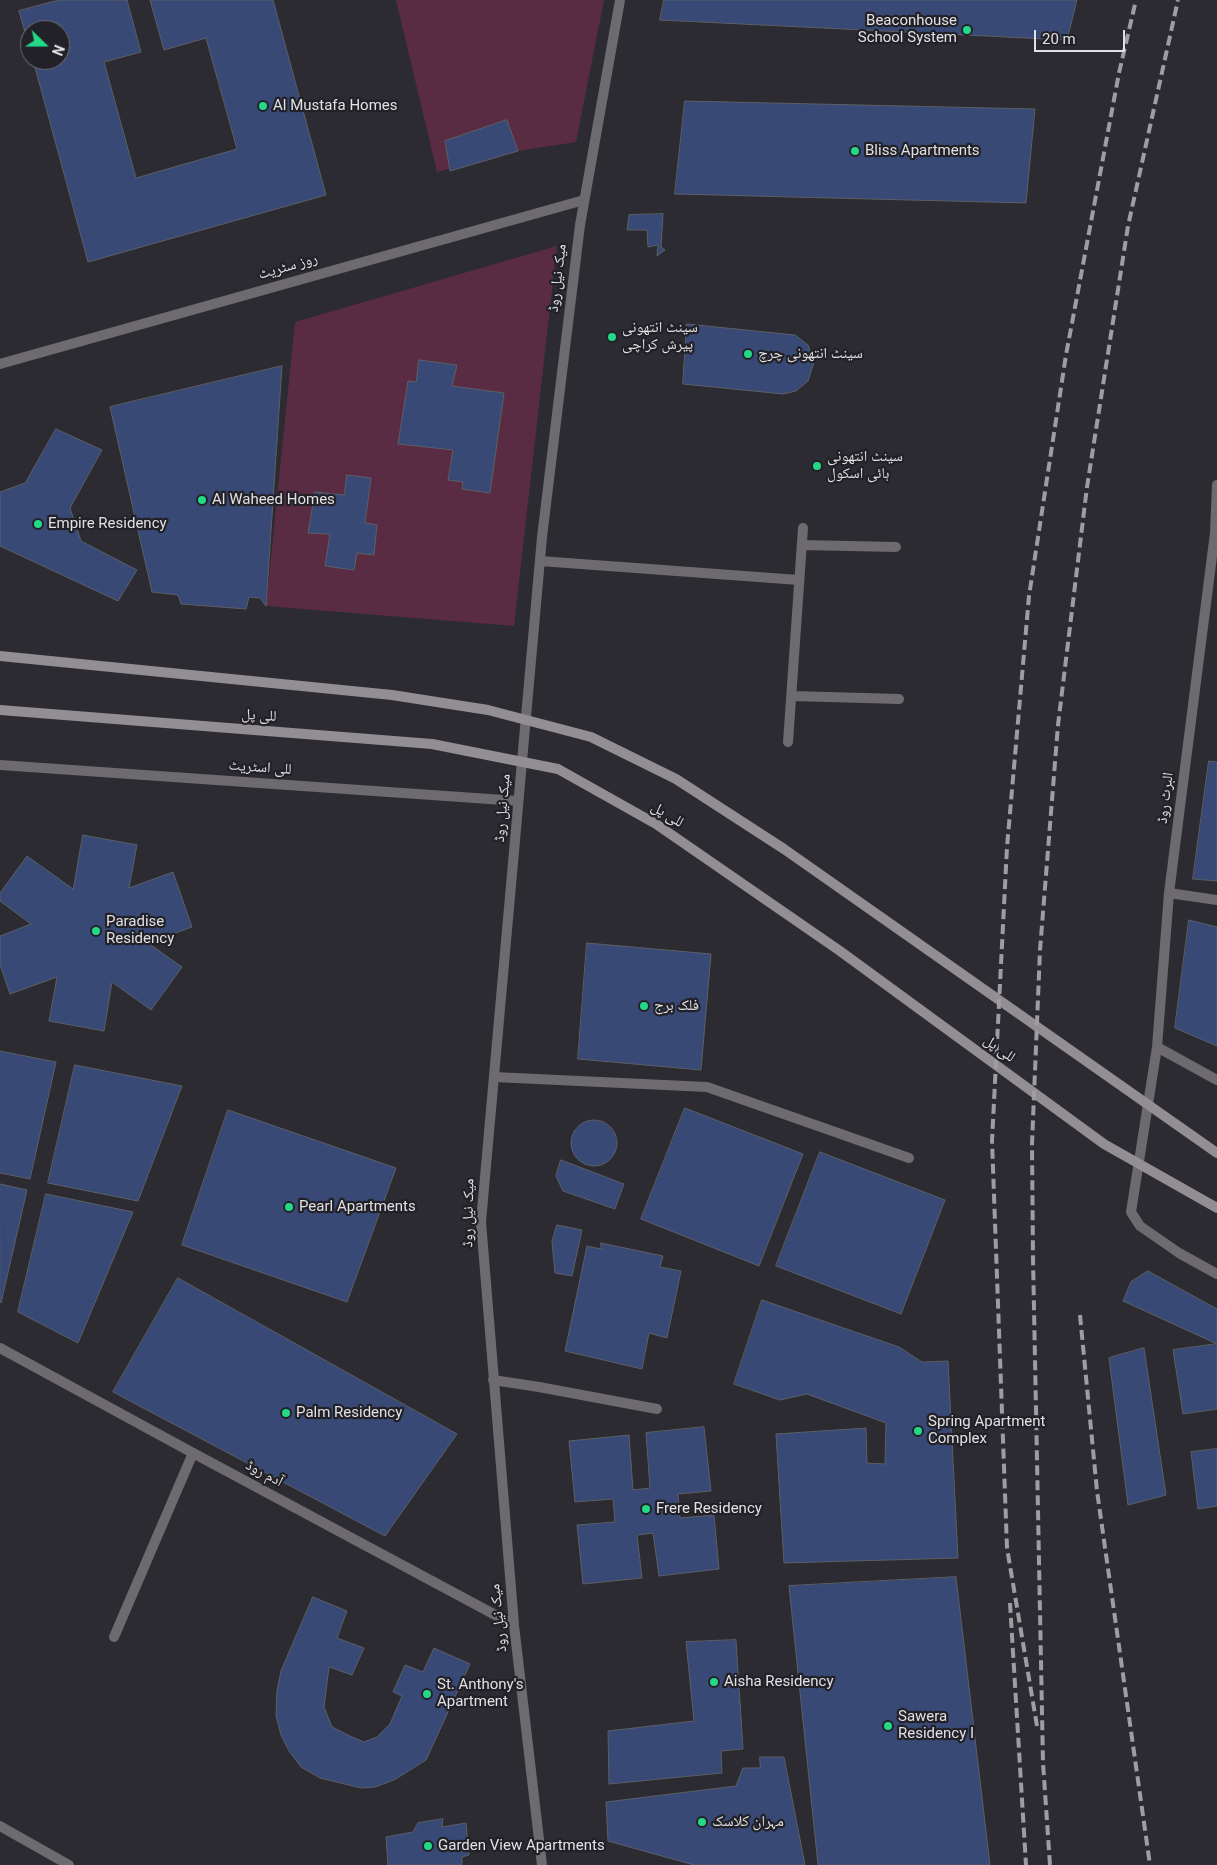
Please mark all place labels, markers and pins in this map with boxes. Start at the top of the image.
place label: Beaconhouse School System [858,12,957,47]
marker: Beaconhouse School System [961,24,973,36]
place label: Al Mustafa Homes [273,97,398,115]
marker: Al Mustafa Homes [257,100,269,112]
place label: Bliss Apartments [865,142,980,160]
marker: Bliss Apartments [849,145,861,157]
place label: سینٹ انتھونی پیرش کراچی [622,319,698,354]
marker: سینٹ انتھونی پیرش کراچی [606,331,618,343]
place label: سینٹ انتھونی چرچ [758,345,863,363]
marker: سینٹ انتھونی چرچ [742,348,754,360]
place label: سینٹ انتھونی ہائی اسکول [827,448,903,483]
marker: سینٹ انتھونی ہائی اسکول [811,460,823,472]
place label: Al Waheed Homes [212,491,335,509]
marker: Al Waheed Homes [196,494,208,506]
place label: Empire Residency [48,515,167,533]
marker: Empire Residency [32,518,44,530]
place label: Paradise Residency [106,913,174,948]
marker: Paradise Residency [90,925,102,937]
place label: فلک برج [654,997,699,1015]
marker: فلک برج [638,1000,650,1012]
place label: Pearl Apartments [299,1198,416,1216]
marker: Pearl Apartments [283,1201,295,1213]
place label: Palm Residency [296,1404,402,1422]
marker: Palm Residency [280,1407,292,1419]
place label: Spring Apartment Complex [928,1413,1046,1448]
marker: Spring Apartment Complex [912,1425,924,1437]
place label: Frere Residency [656,1500,762,1518]
marker: Frere Residency [640,1503,652,1515]
place label: Aisha Residency [724,1673,834,1691]
place label: St. Anthony's Apartment [437,1676,524,1711]
marker: Aisha Residency [708,1676,720,1688]
marker: St. Anthony's Apartment [421,1688,433,1700]
place label: Sawera Residency I [898,1708,974,1743]
marker: Sawera Residency I [882,1720,894,1732]
place label: مہران کلاسک [712,1813,784,1831]
marker: مہران کلاسک [696,1816,708,1828]
place label: Garden View Apartments [438,1837,605,1855]
marker: Garden View Apartments [422,1840,434,1852]

